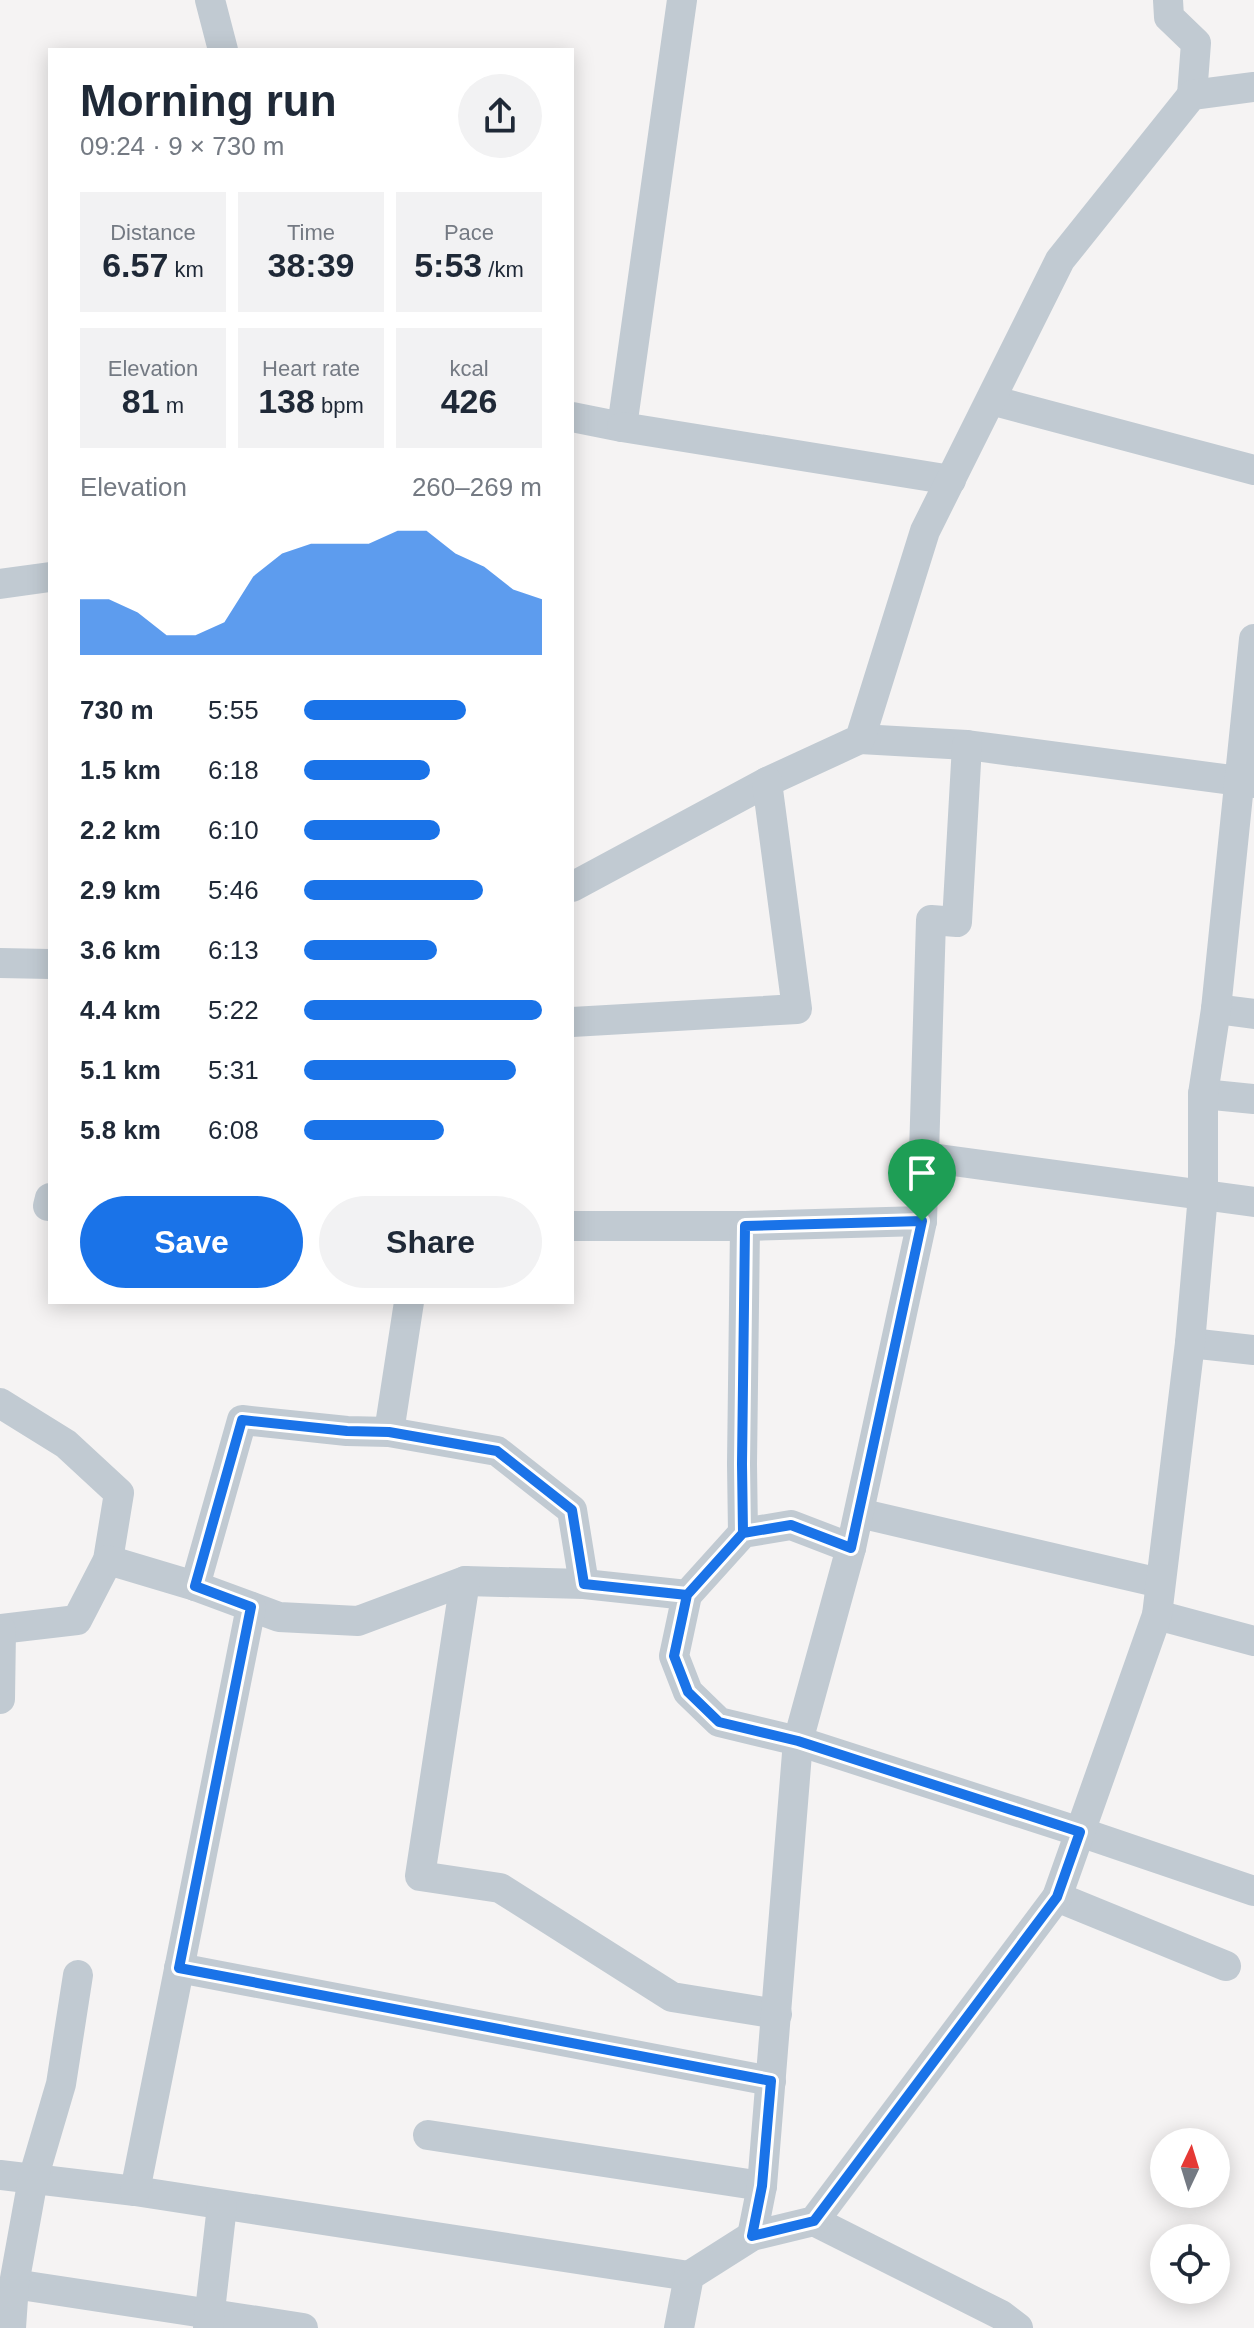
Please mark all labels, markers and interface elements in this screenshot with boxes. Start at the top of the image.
button: share [458,74,542,158]
text: Morning run [80,76,337,125]
text: 09:24 · 9 × 730 m [80,131,285,161]
text: Distance [110,220,196,245]
text: Time [287,220,335,245]
text: Pace [444,220,494,245]
text: 6.57 [102,246,168,284]
text: 38:39 [268,246,354,284]
text: 5:53 [414,246,482,284]
text: km [168,257,204,282]
text: /km [482,257,524,282]
text: Elevation [108,356,198,381]
text: Heart rate [262,356,360,381]
text: kcal [449,356,489,381]
text: 81 [122,382,160,420]
text: 138 [258,382,315,420]
text: 426 [441,382,497,420]
text: m [160,393,184,418]
text: bpm [315,393,364,418]
text: Elevation [80,472,187,502]
text: 260–269 m [412,472,542,502]
text: 730 m [80,695,154,725]
text: 5:55 [208,695,259,725]
text: 1.5 km [80,755,161,785]
text: 6:18 [208,755,259,785]
text: 2.2 km [80,815,161,845]
text: 6:10 [208,815,259,845]
text: 2.9 km [80,875,161,905]
text: 5:46 [208,875,259,905]
text: 3.6 km [80,935,161,965]
text: 6:13 [208,935,259,965]
text: 4.4 km [80,995,161,1025]
text: 5:22 [208,995,259,1025]
text: 5.1 km [80,1055,161,1085]
text: 5:31 [208,1055,259,1085]
text: 5.8 km [80,1115,161,1145]
text: 6:08 [208,1115,259,1145]
pin [888,1139,956,1221]
icon: arrive [900,1151,944,1195]
button: Save [80,1196,303,1288]
button: Share [319,1196,542,1288]
north arrow [1150,2128,1230,2208]
map controls [1150,2128,1230,2304]
button: locate [1150,2224,1230,2304]

